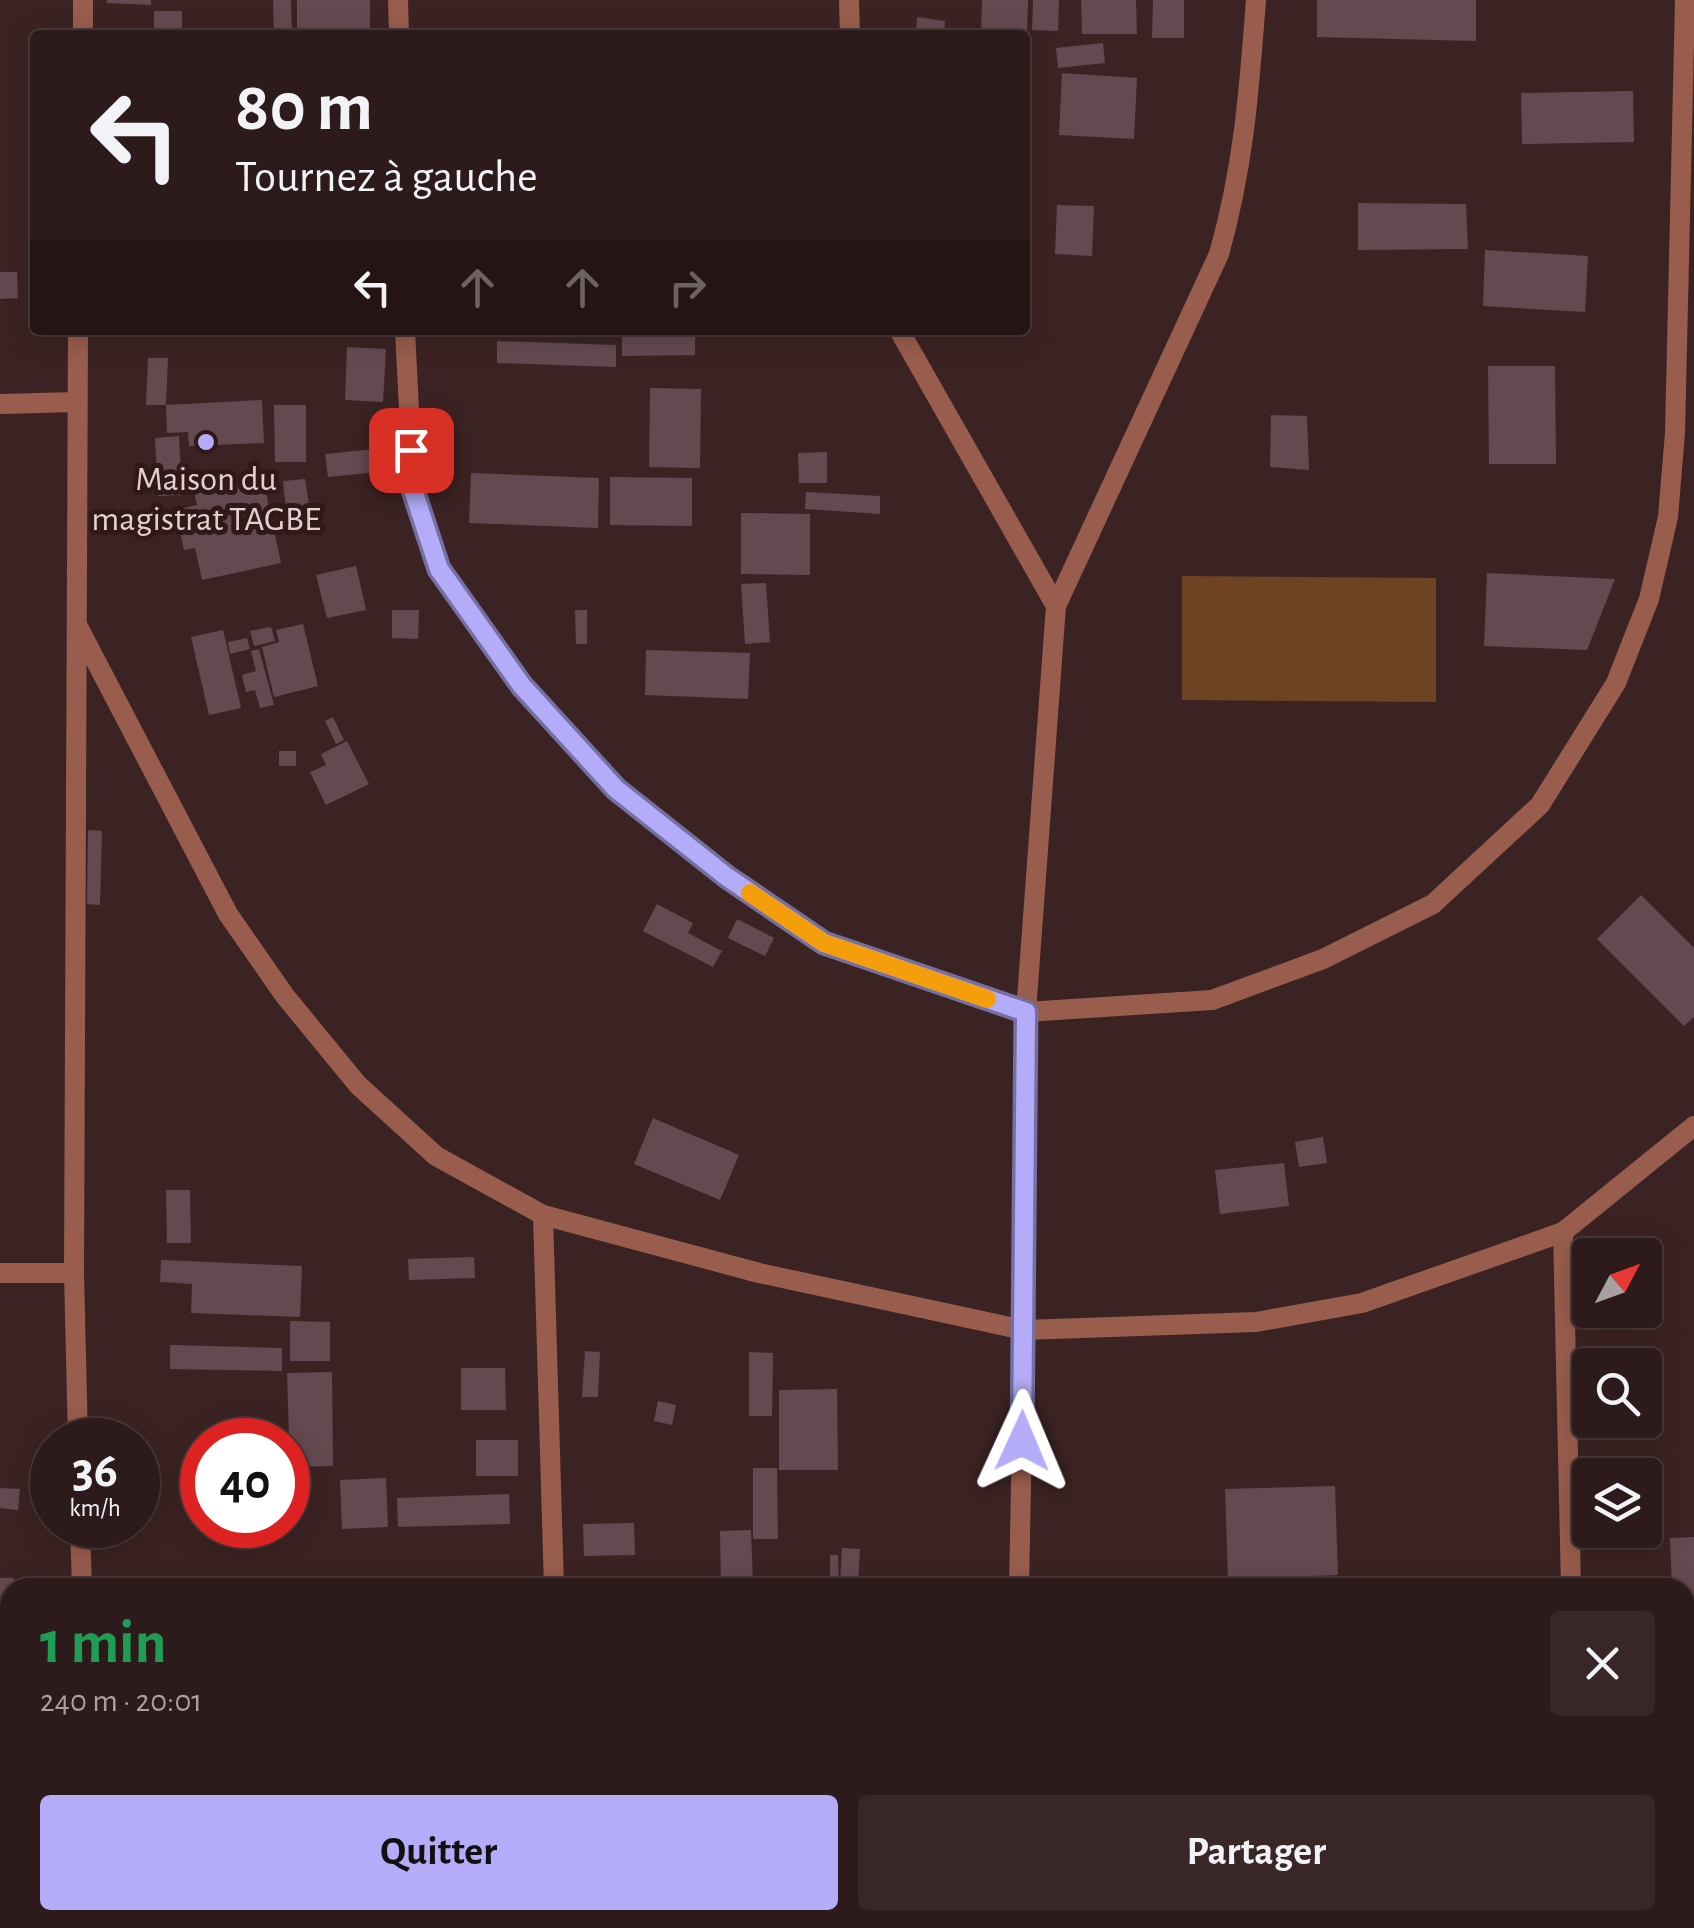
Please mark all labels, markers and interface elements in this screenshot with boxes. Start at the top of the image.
icon: left [70,70,200,200]
text: 80 m [235,73,373,143]
text: Tournez à gauche [235,155,538,200]
icon: left [345,260,400,315]
icon: ahead [450,260,505,315]
icon: ahead [555,260,610,315]
icon: right [660,260,715,315]
pin [369,408,454,493]
icon: arrive [384,423,439,478]
marker: Maison du magistrat TAGBE [195,431,217,453]
place label: Maison du magistrat TAGBE [91,462,321,537]
north arrow [1572,1238,1662,1328]
map controls [1572,1238,1662,1548]
button: search [1572,1348,1662,1438]
position arrow [970,1389,1074,1493]
speed limit sign: 40 [180,1418,310,1548]
text: 36 [72,1446,118,1496]
button: layers [1572,1458,1662,1548]
text: km/h [69,1496,121,1521]
button: close [1550,1611,1655,1716]
text: 1 min [40,1614,166,1674]
text: 240 m · 20:01 [40,1685,202,1717]
button: Quitter [40,1795,838,1910]
button: Partager [858,1795,1655,1910]

